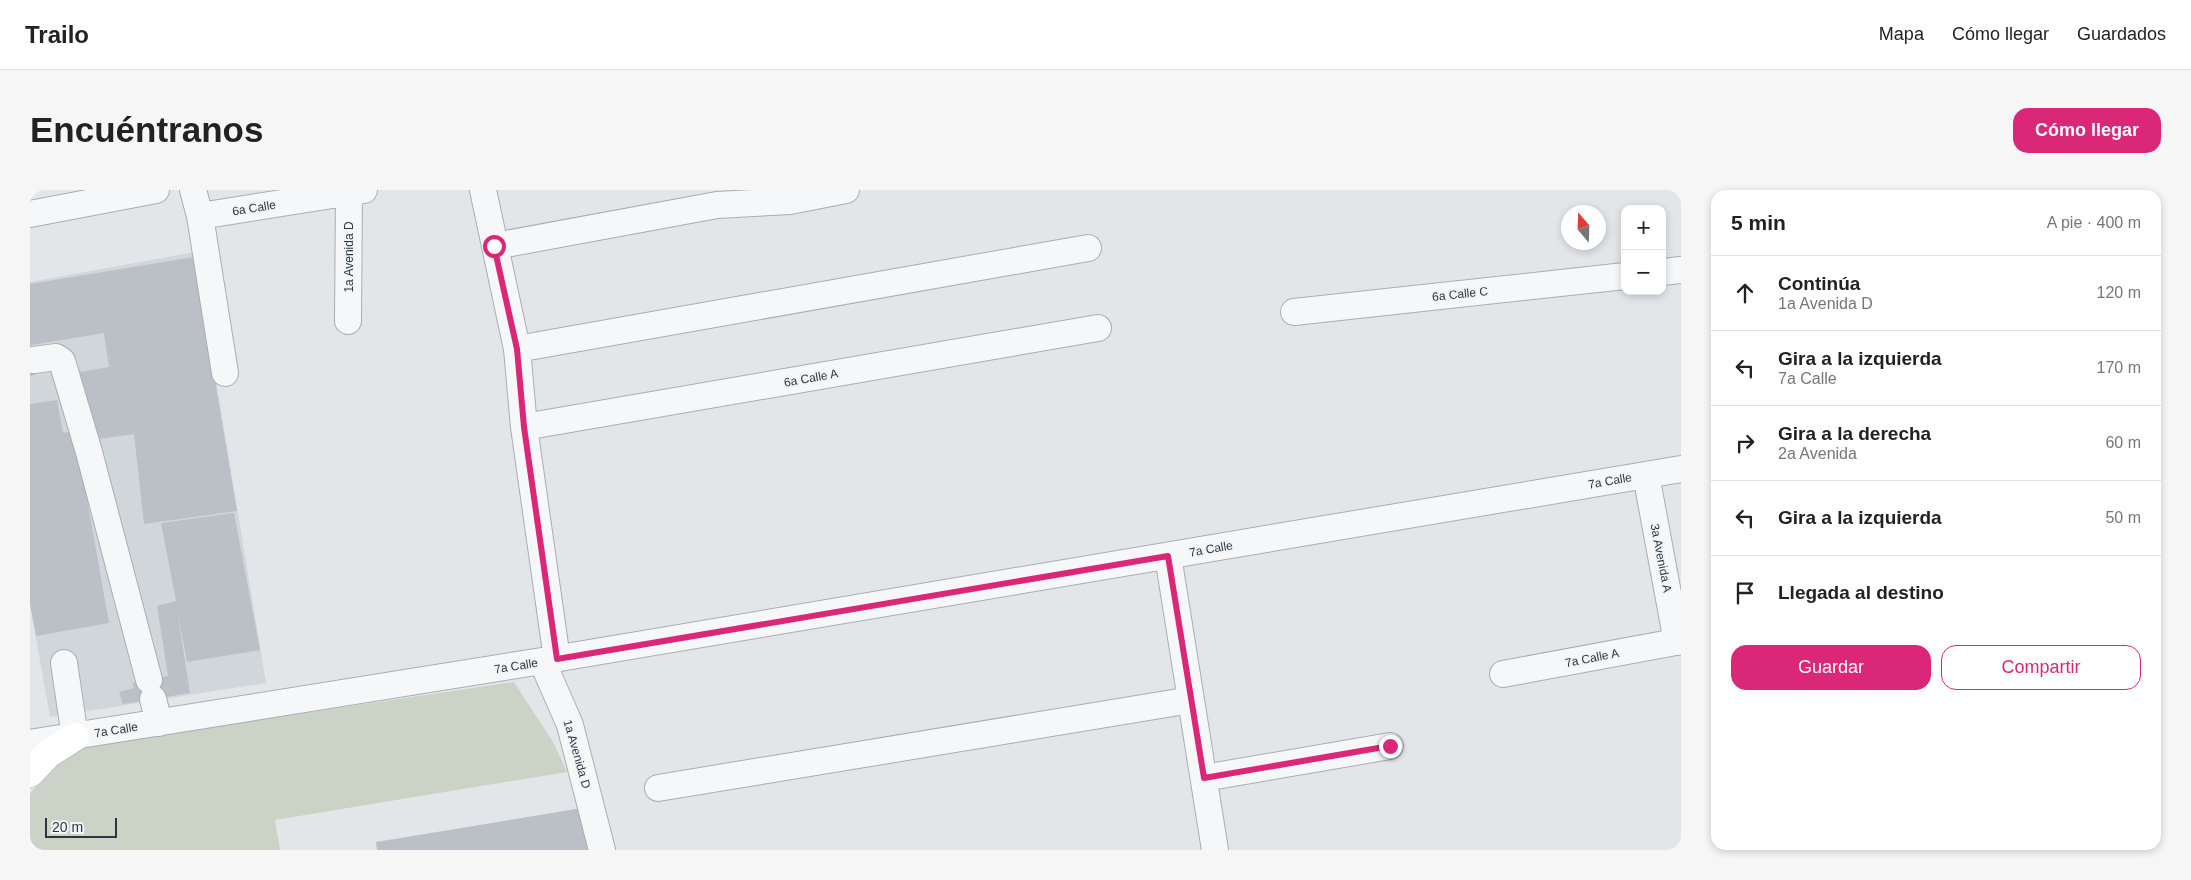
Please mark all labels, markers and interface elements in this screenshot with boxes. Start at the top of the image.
text: Trailo [25,21,89,48]
text: Mapa [1879,24,1924,44]
text: Cómo llegar [1952,24,2049,44]
text: Guardados [2077,24,2166,44]
button: Cómo llegar [2013,108,2161,153]
text: Encuéntranos [30,110,263,149]
street label: 6a Calle [231,198,277,218]
north arrow [1561,205,1606,250]
map controls [1621,205,1666,295]
button: + [1621,205,1666,250]
text: 5 min [1731,211,1786,234]
text: A pie · 400 m [2047,214,2141,231]
street label: 1a Avenida D [342,221,356,293]
route start [483,235,506,258]
button: − [1621,250,1666,295]
text: Continúa [1778,273,1860,294]
icon: ahead [1731,279,1759,307]
street label: 6a Calle C [1431,284,1489,304]
text: 120 m [2097,284,2141,301]
text: 1a Avenida D [1778,295,1873,312]
text: Gira a la izquierda [1778,348,1942,369]
icon: left [1731,354,1759,382]
text: 170 m [2097,359,2141,376]
street label: 6a Calle A [783,366,839,390]
text: 7a Calle [1778,370,1837,387]
text: Gira a la derecha [1778,423,1931,444]
icon: right [1731,429,1759,457]
text: 60 m [2105,434,2141,451]
text: 2a Avenida [1778,445,1857,462]
street label: 7a Calle [1587,470,1633,492]
icon: left [1731,504,1759,532]
text: Gira a la izquierda [1778,507,1942,528]
text: 50 m [2105,509,2141,526]
street label: 3a Avenida A [1647,522,1675,594]
street label: 7a Calle [1188,538,1234,560]
icon: arrive [1731,579,1759,607]
text: Llegada al destino [1778,582,1944,603]
button: Guardar [1731,645,1931,690]
button: Compartir [1941,645,2141,690]
street label: 7a Calle A [1564,646,1620,670]
street label: 7a Calle [493,656,539,676]
street label: 1a Avenida D [560,718,594,790]
street label: 7a Calle [93,720,139,740]
route end [1379,735,1402,758]
scale bar [45,815,118,838]
text: 20 m [52,819,83,835]

